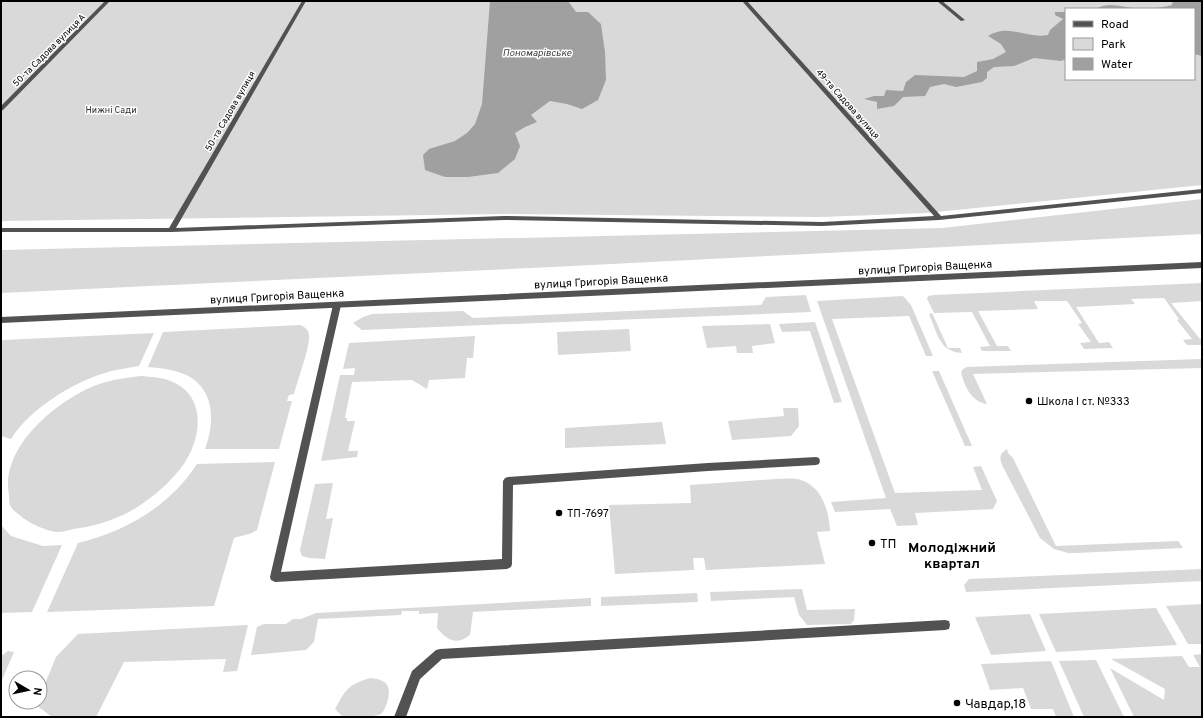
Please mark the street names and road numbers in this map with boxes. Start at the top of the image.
street label: 50-та Садова вулиця А [11,12,88,89]
street label: 49-та Садова вулиця [813,67,882,142]
street label: 50-та Садова вулиця [203,69,258,153]
street label: вулиця Григорія Ващенка [858,257,993,279]
street label: вулиця Григорія Ващенка [534,271,669,293]
street label: вулиця Григорія Ващенка [210,286,345,308]

